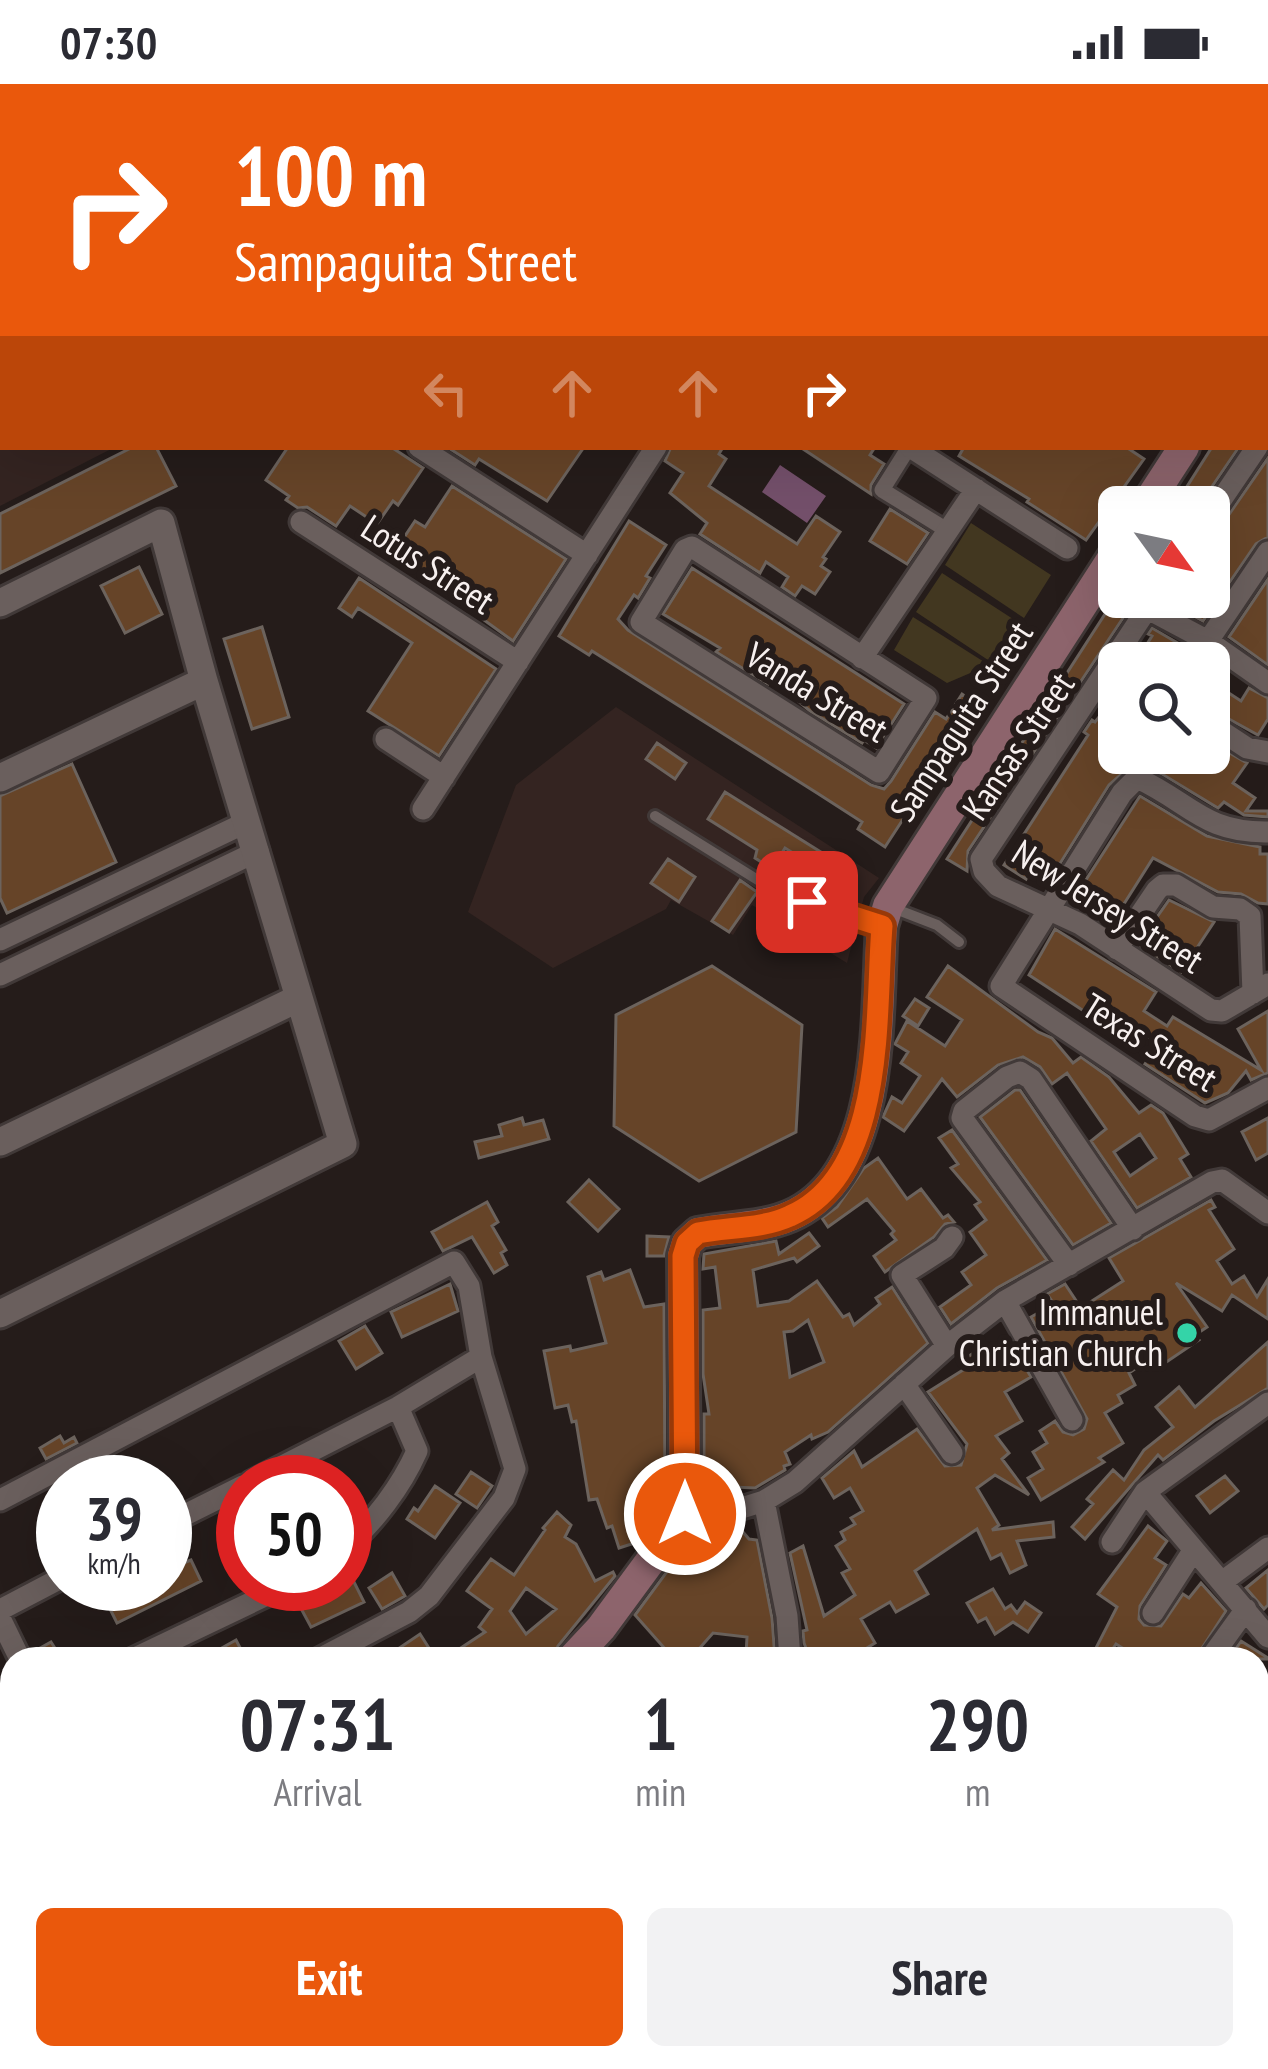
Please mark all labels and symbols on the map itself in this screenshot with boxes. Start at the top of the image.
north arrow [1098,486,1230,618]
street label: Lotus Street [353,503,504,624]
street label: Sampaguita Street [879,612,1043,829]
street label: Vanda Street [737,630,897,752]
street label: Kansas Street [951,663,1084,829]
street label: New Jersey Street [1004,828,1213,983]
pin [756,851,858,953]
street label: Texas Street [1074,982,1226,1101]
place label: Immanuel Christian Church [959,1288,1164,1376]
marker: Immanuel Christian Church [1174,1320,1200,1346]
position arrow [622,1451,748,1577]
speed limit sign: 50 [216,1455,372,1611]

